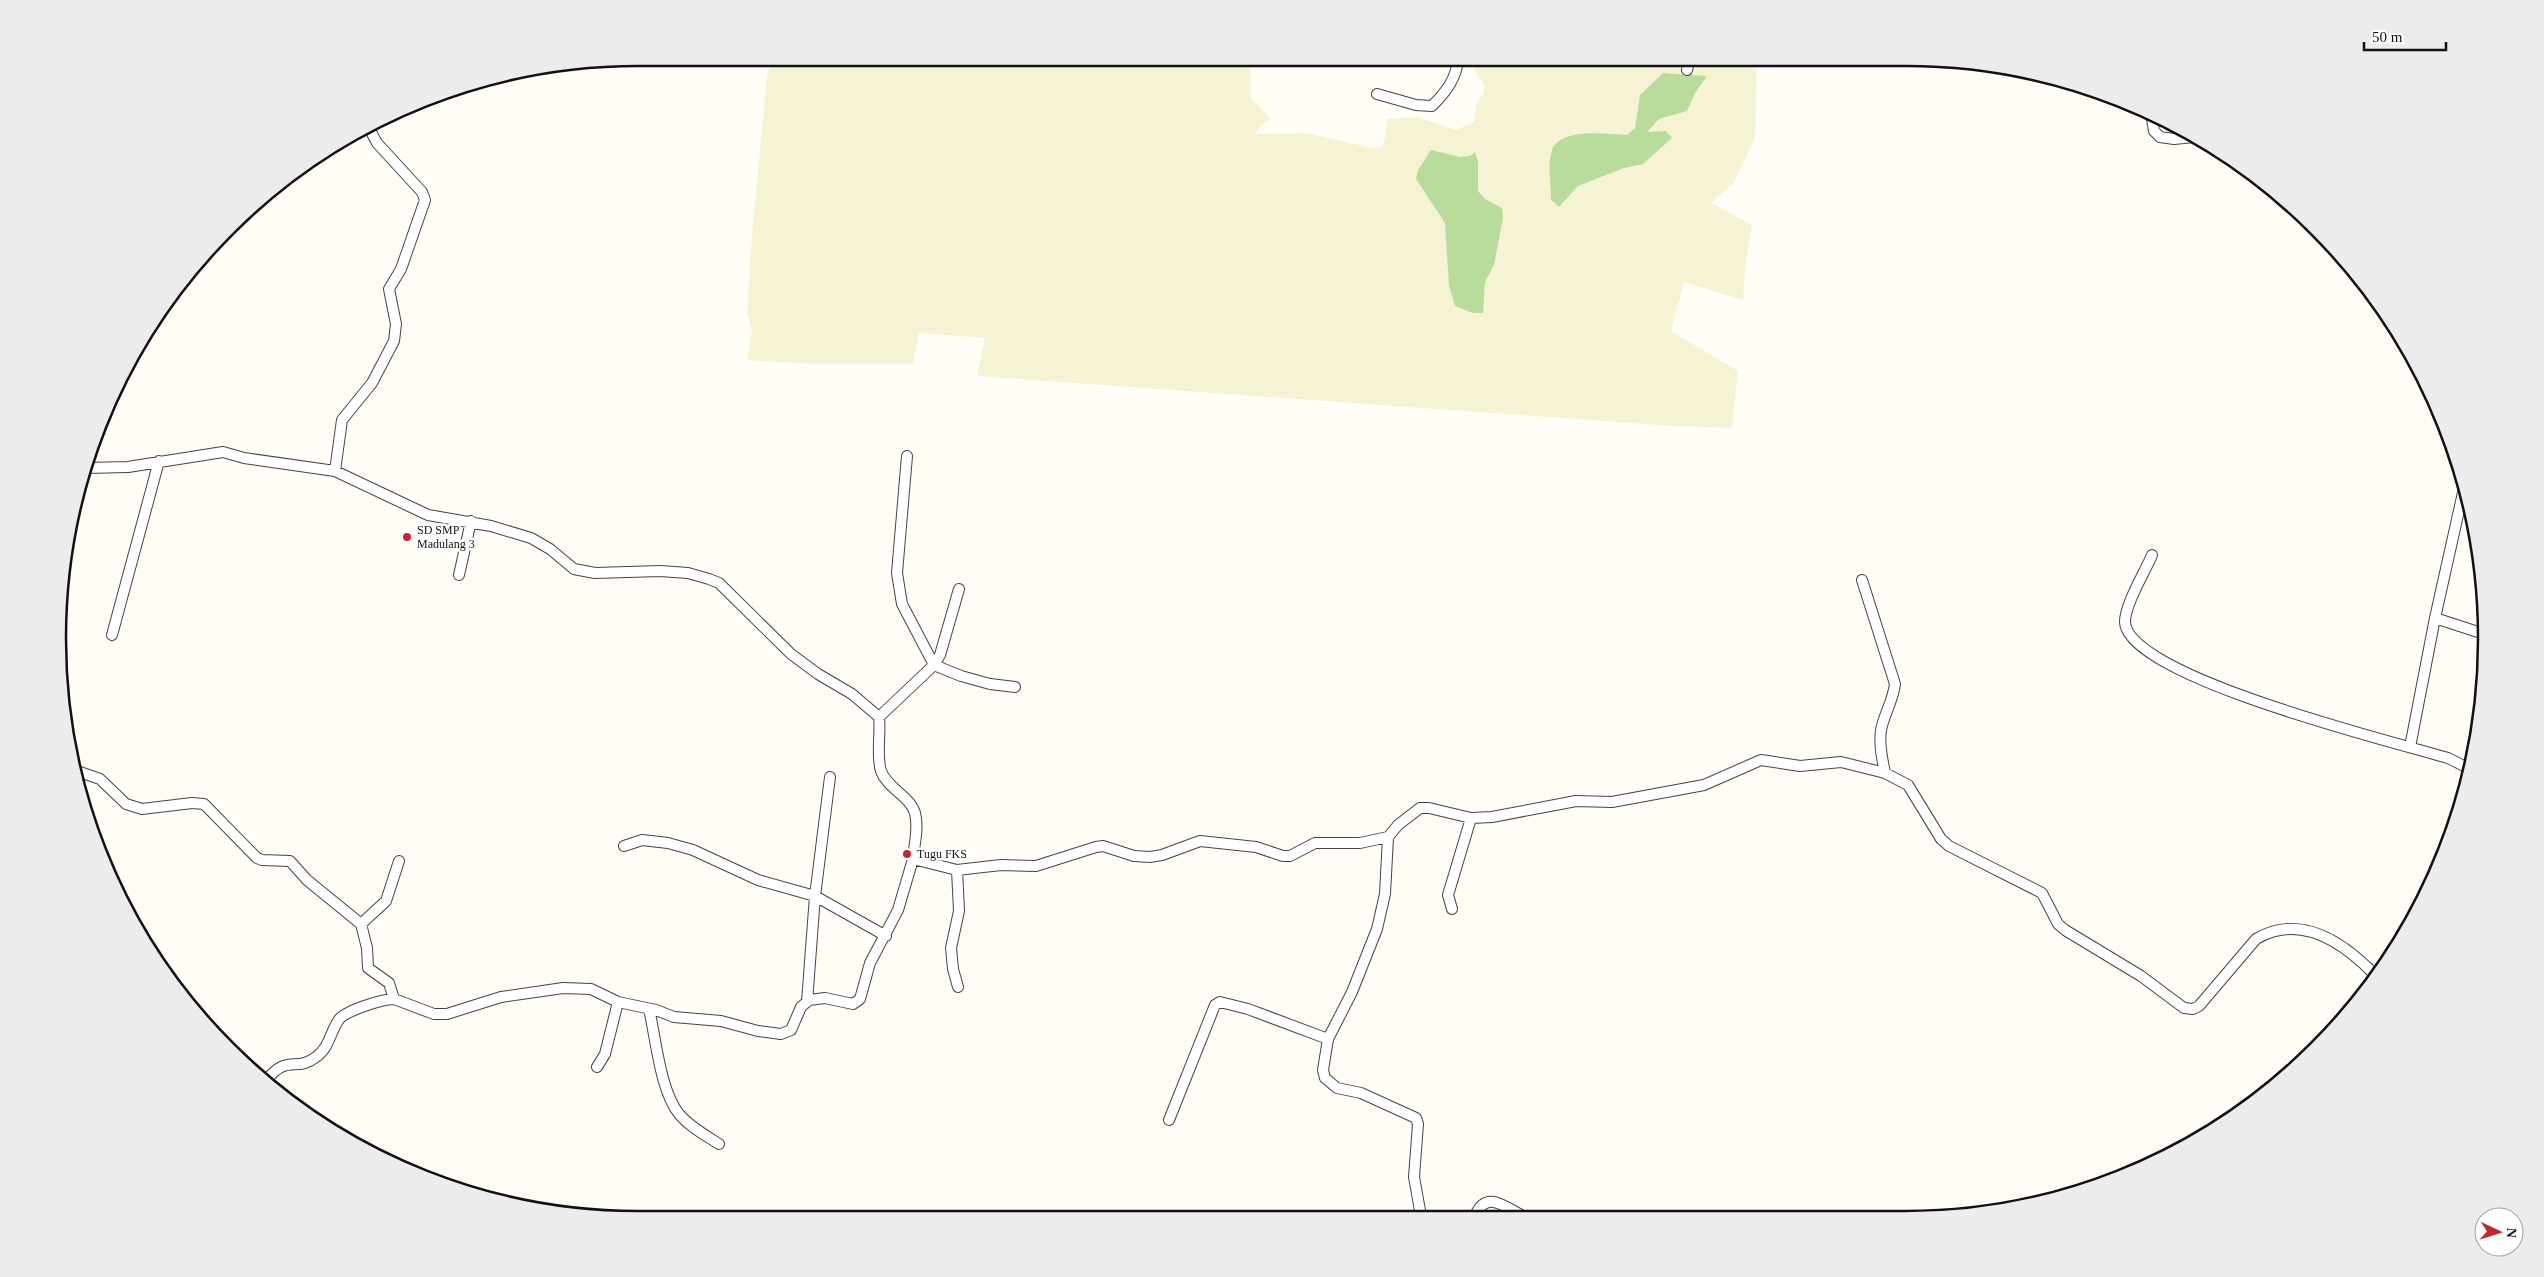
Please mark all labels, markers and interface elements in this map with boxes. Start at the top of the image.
scale bar [2364,20,2446,52]
text: 50 m [2372,29,2403,45]
place label: SD SMP Madulang 3 [417,523,475,551]
marker: SD SMP Madulang 3 [401,531,413,543]
place label: Tugu FKS [917,847,967,861]
marker: Tugu FKS [901,848,913,860]
north arrow [2474,1207,2524,1257]
text: N [2504,1227,2519,1238]

